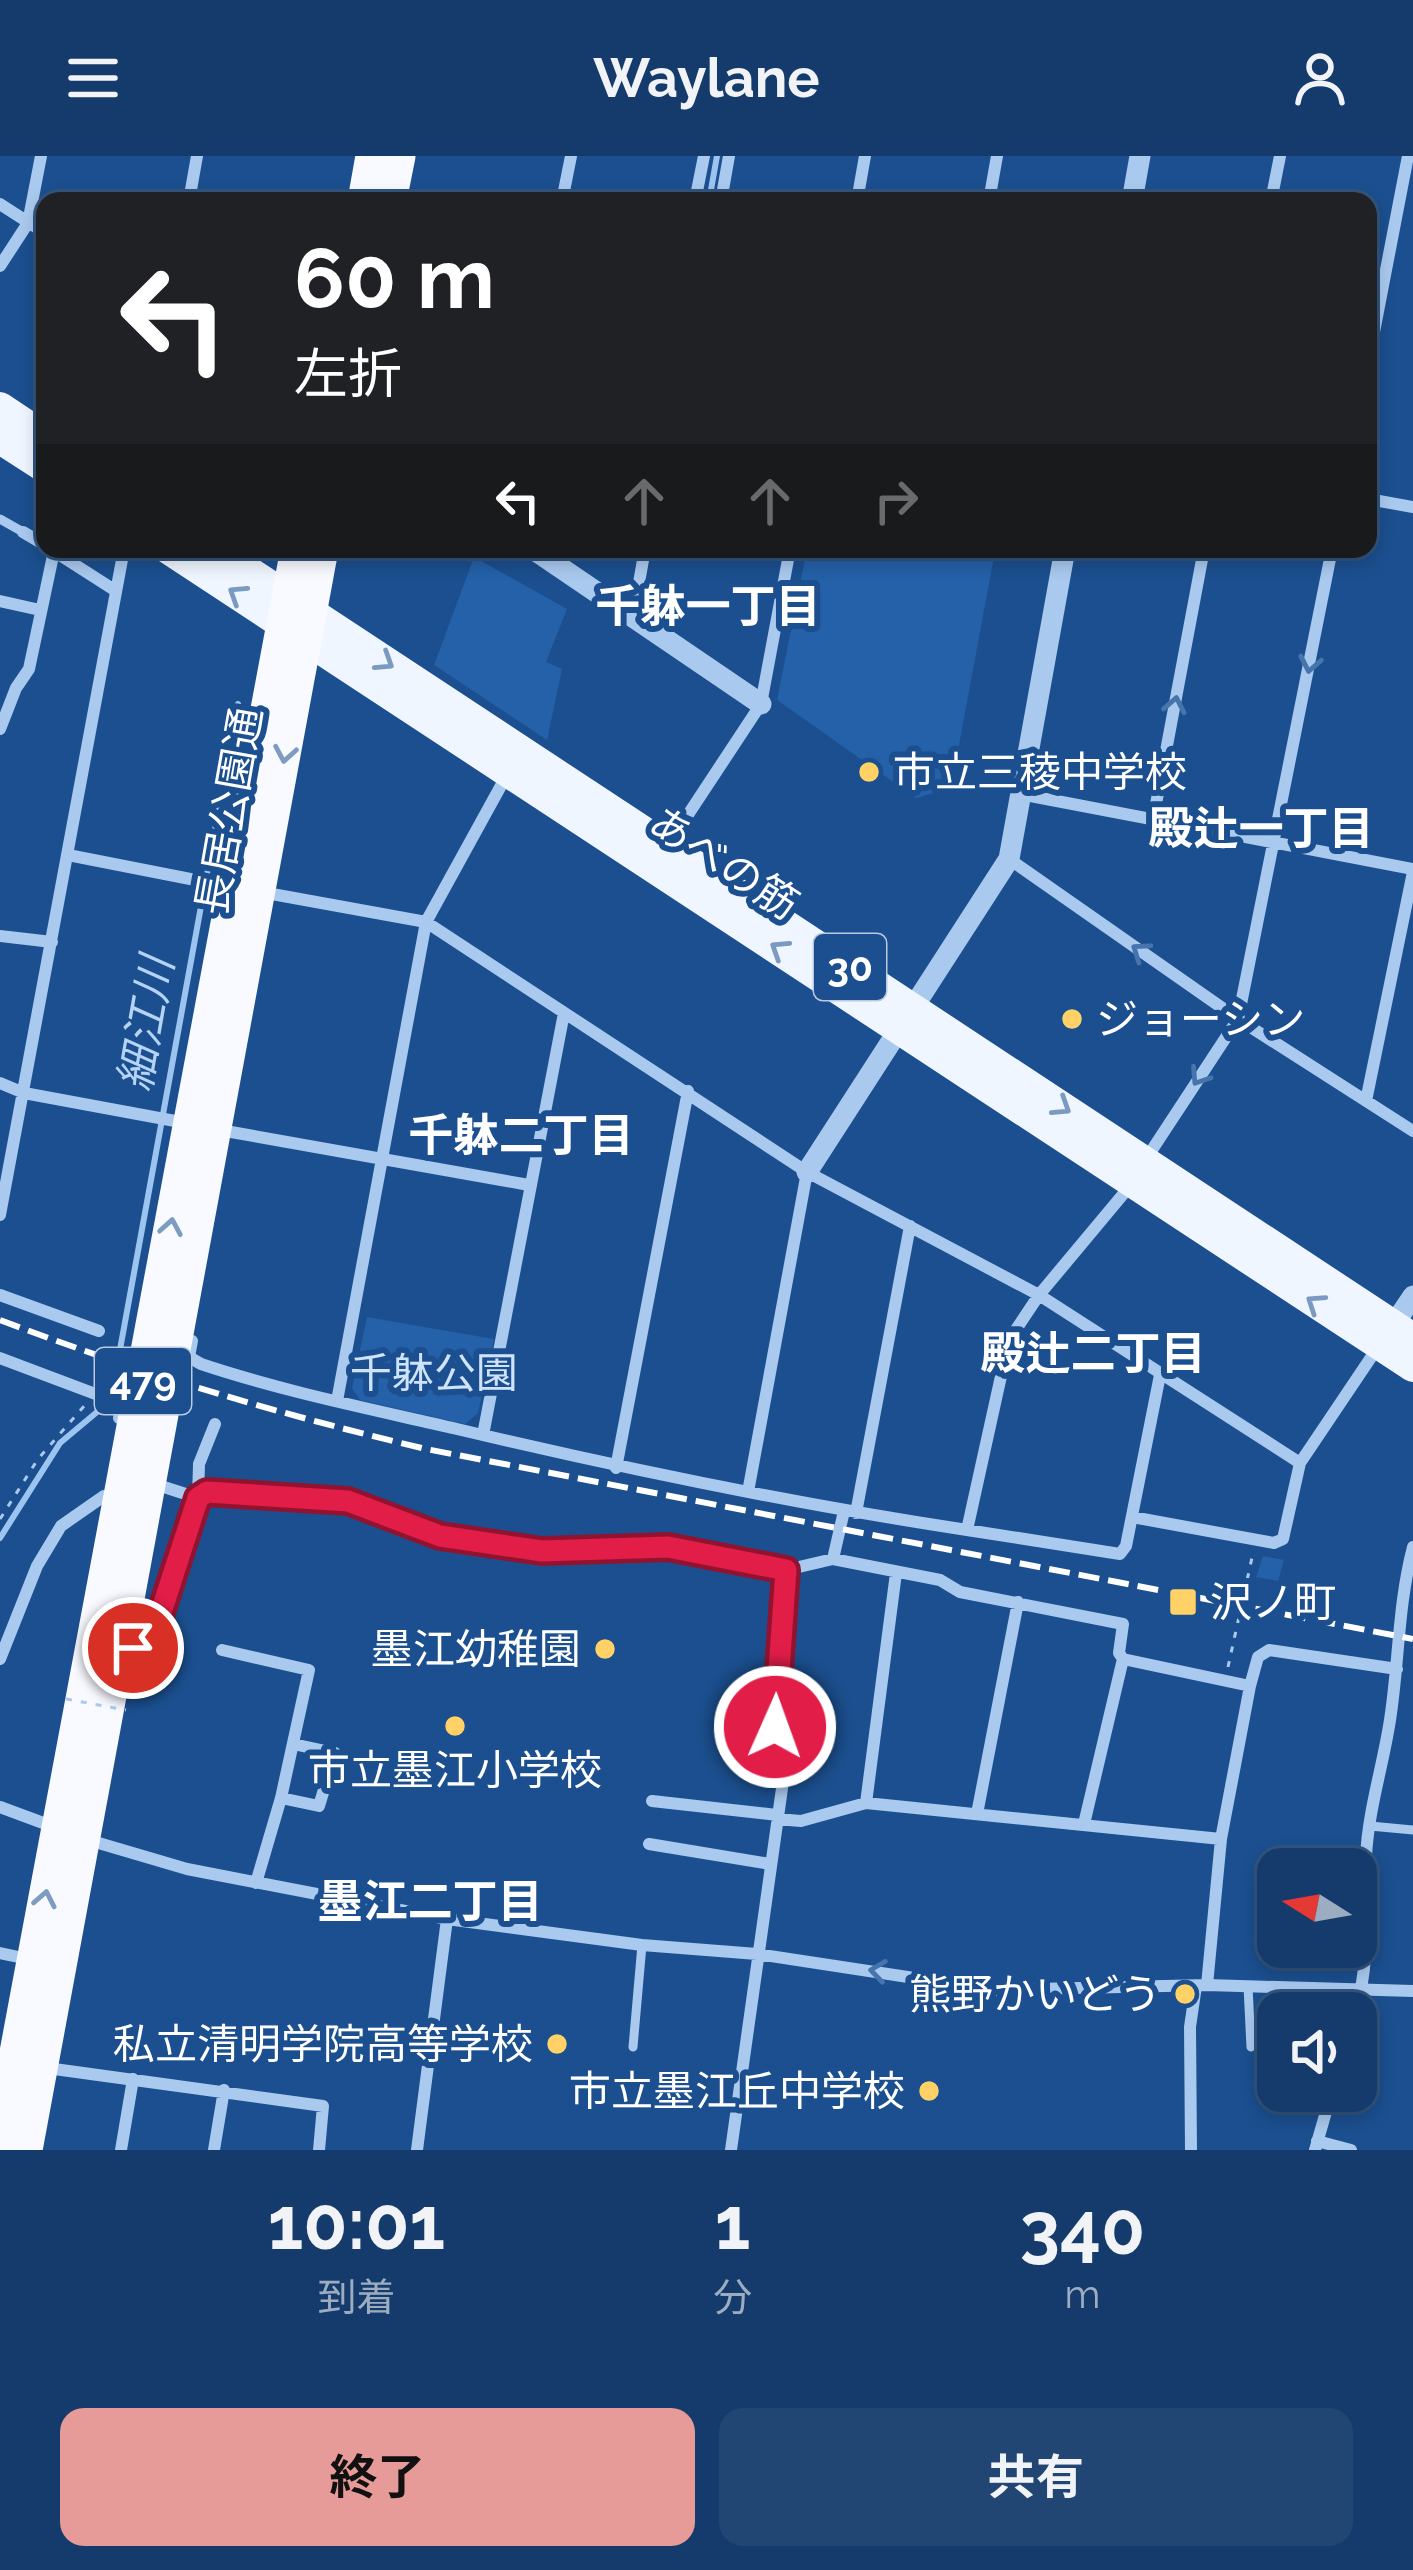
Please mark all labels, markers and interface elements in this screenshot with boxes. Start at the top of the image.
icon: menu [60,45,126,111]
icon: person [1287,45,1353,111]
text: Waylane [593,46,820,110]
text: 60 m [294,229,495,328]
icon: left [96,240,252,396]
text: 左折 [294,342,402,406]
icon: left [485,468,551,534]
icon: ahead [611,468,677,534]
icon: ahead [737,468,803,534]
icon: right [863,468,929,534]
district label: 千躰一丁目 [595,580,821,633]
one-way arrow [228,587,250,609]
one-way arrow [372,647,394,669]
one-way arrow [1298,653,1324,673]
one-way arrow [1161,695,1187,715]
street label: 長居公園通 [187,703,271,919]
one-way arrow [274,744,299,764]
place label: 市立三稜中学校 [893,748,1187,797]
marker: 市立三稜中学校 [856,759,882,785]
street label: あべの筋 [640,797,808,929]
district label: 殿辻一丁目 [1148,802,1374,855]
road number: 30 [814,934,886,1000]
one-way arrow [771,942,793,964]
one-way arrow [1131,943,1153,965]
water label: 細江川 [108,949,185,1095]
place label: ジョーシン [1096,995,1305,1044]
marker: ジョーシン [1059,1006,1085,1032]
one-way arrow [1192,1064,1214,1086]
one-way arrow [1049,1092,1071,1115]
district label: 千躰二丁目 [408,1109,634,1162]
one-way arrow [157,1217,182,1237]
one-way arrow [1307,1296,1329,1318]
district label: 殿辻二丁目 [980,1327,1206,1380]
road number: 479 [95,1348,191,1414]
park label: 千躰公園 [350,1349,518,1398]
place label: 沢ノ町 [1210,1578,1336,1627]
marker: 沢ノ町 [1167,1586,1199,1618]
pin [82,1597,184,1699]
icon: arrive [100,1615,166,1681]
place label: 墨江幼稚園 [371,1625,581,1674]
marker: 墨江幼稚園 [592,1636,618,1662]
position arrow [712,1664,838,1790]
marker: 市立墨江小学校 [442,1713,468,1739]
place label: 市立墨江小学校 [308,1746,602,1795]
north arrow [1257,1848,1377,1968]
map controls [1257,1848,1377,2112]
district label: 墨江二丁目 [317,1875,543,1928]
one-way arrow [31,1890,57,1910]
one-way arrow [868,1958,888,1984]
place label: 熊野かいどう [909,1970,1161,2019]
marker: 熊野かいどう [1172,1981,1198,2007]
button: sound [1257,1992,1377,2112]
place label: 私立清明学院高等学校 [113,2020,533,2069]
marker: 私立清明学院高等学校 [544,2031,570,2057]
place label: 市立墨江丘中学校 [569,2067,905,2116]
marker: 市立墨江丘中学校 [916,2078,942,2104]
text: 10:01 [268,2181,445,2266]
text: 1 [715,2181,750,2266]
text: 340 [1020,2186,1145,2271]
text: m [1065,2271,1100,2317]
text: 到着 [317,2274,395,2320]
text: 分 [713,2274,752,2320]
button: 終了 [60,2408,695,2546]
button: 共有 [719,2408,1353,2546]

